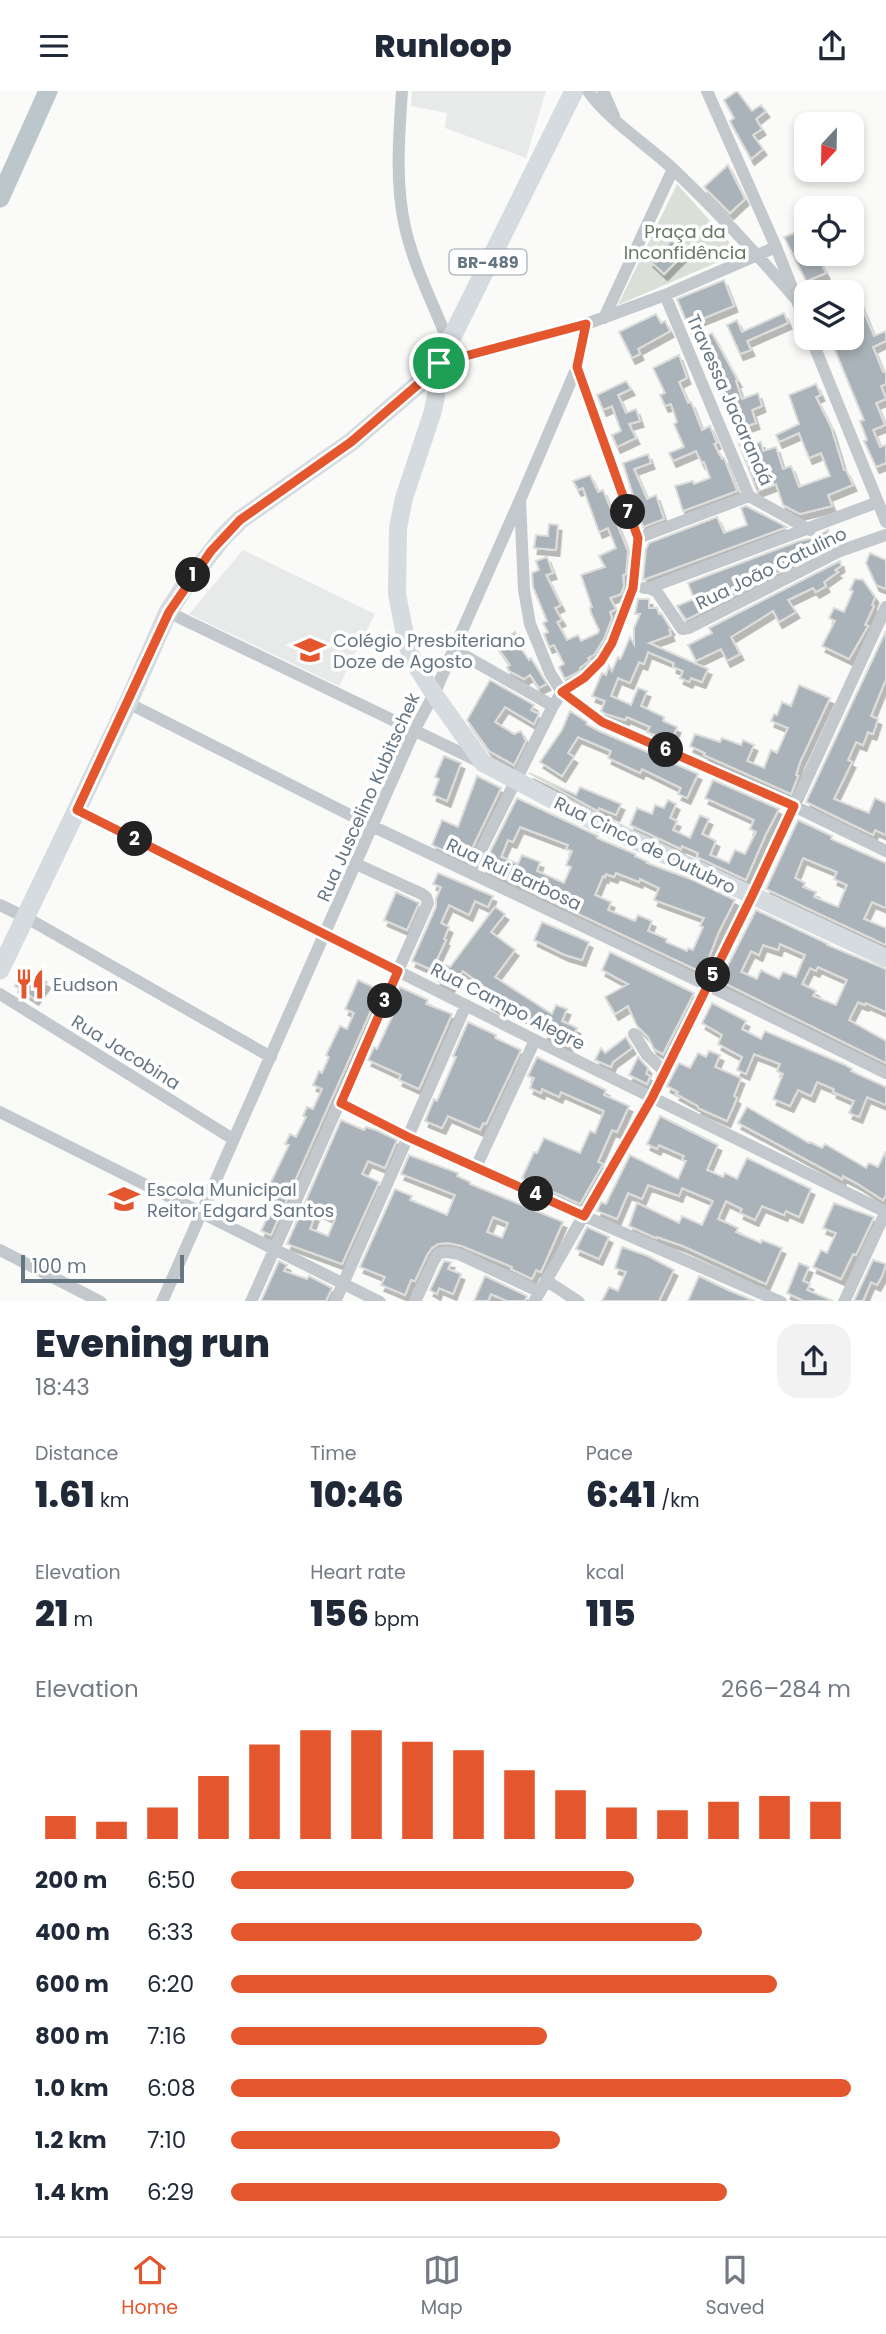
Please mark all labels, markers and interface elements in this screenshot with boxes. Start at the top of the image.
text: Runloop [374,23,512,68]
icon: menu [35,27,73,65]
icon: share [813,27,851,65]
north arrow [794,112,864,182]
map controls [794,112,864,350]
button: locate [794,196,864,266]
park label: Praça da Inconfidência [624,219,746,265]
road number: BR-489 [449,249,526,274]
button: layers [794,280,864,350]
street label: Travessa Jacarandá [681,310,779,490]
pin [409,333,469,393]
icon: arrive [420,344,458,382]
pin: 7 [610,495,646,529]
text: 7 [622,498,633,525]
street label: Rua João Catulino [691,521,851,615]
pin: 1 [176,557,210,593]
text: 1 [189,561,196,588]
place label: Colégio Presbiteriano Doze de Agosto [333,628,525,674]
school or university icon: Colégio Presbiteriano Doze de Agosto [293,633,327,667]
street label: Rua Juscelino Kubitschek [311,688,426,906]
pin: 6 [648,733,684,767]
text: 6 [659,736,672,763]
street label: Rua Cinco de Outubro [550,790,740,900]
pin: 2 [118,821,152,857]
text: 2 [129,825,140,852]
street label: Rua Rui Barbosa [442,832,586,916]
street label: Rua Campo Alegre [426,956,590,1056]
pin: 5 [696,957,730,993]
text: 5 [706,961,719,988]
restaurant icon: Eudson [13,967,47,1001]
place label: Eudson [53,972,118,997]
pin: 3 [368,983,402,1019]
text: 3 [379,987,390,1014]
street label: Rua Jacobina [67,1009,185,1095]
place label: Escola Municipal Reitor Edgard Santos [147,1177,334,1223]
pin: 4 [518,1177,554,1211]
text: 4 [529,1180,542,1207]
school or university icon: Escola Municipal Reitor Edgard Santos [107,1182,141,1216]
scale bar [21,1253,184,1284]
text: 100 m [32,1253,87,1280]
text: Evening run [35,1317,270,1370]
button: share [777,1324,851,1398]
text: 18:43 [35,1371,90,1403]
text: Distance [35,1440,118,1467]
text: Time [310,1440,357,1467]
text: Pace [586,1440,633,1467]
text: 1.61 [35,1470,95,1519]
text: 10:46 [310,1470,404,1519]
text: 6:41 [586,1470,656,1519]
text: km [95,1487,129,1514]
text: /km [656,1487,700,1514]
text: Elevation [35,1559,121,1586]
text: Heart rate [310,1559,406,1586]
text: kcal [586,1559,625,1586]
text: 21 [35,1589,68,1638]
text: 156 [310,1589,369,1638]
text: 115 [586,1589,636,1638]
text: m [68,1606,93,1633]
text: bpm [369,1606,419,1633]
text: Elevation [35,1673,139,1705]
text: 266–284 m [721,1673,851,1705]
text: 200 m [35,1864,107,1896]
text: 6:50 [147,1864,195,1896]
text: 400 m [35,1916,110,1948]
text: 6:33 [147,1916,194,1948]
text: 600 m [35,1968,109,2000]
text: 6:20 [147,1968,194,2000]
text: 800 m [35,2020,109,2052]
text: 7:16 [147,2020,186,2052]
text: 1.0 km [35,2072,109,2104]
text: 6:08 [147,2072,195,2104]
text: 1.2 km [35,2124,107,2156]
text: 7:10 [147,2124,186,2156]
text: 1.4 km [35,2176,109,2208]
text: 6:29 [147,2176,194,2208]
tab: Home [121,2251,178,2322]
tab: Map [421,2251,463,2322]
tab: Saved [705,2251,765,2322]

